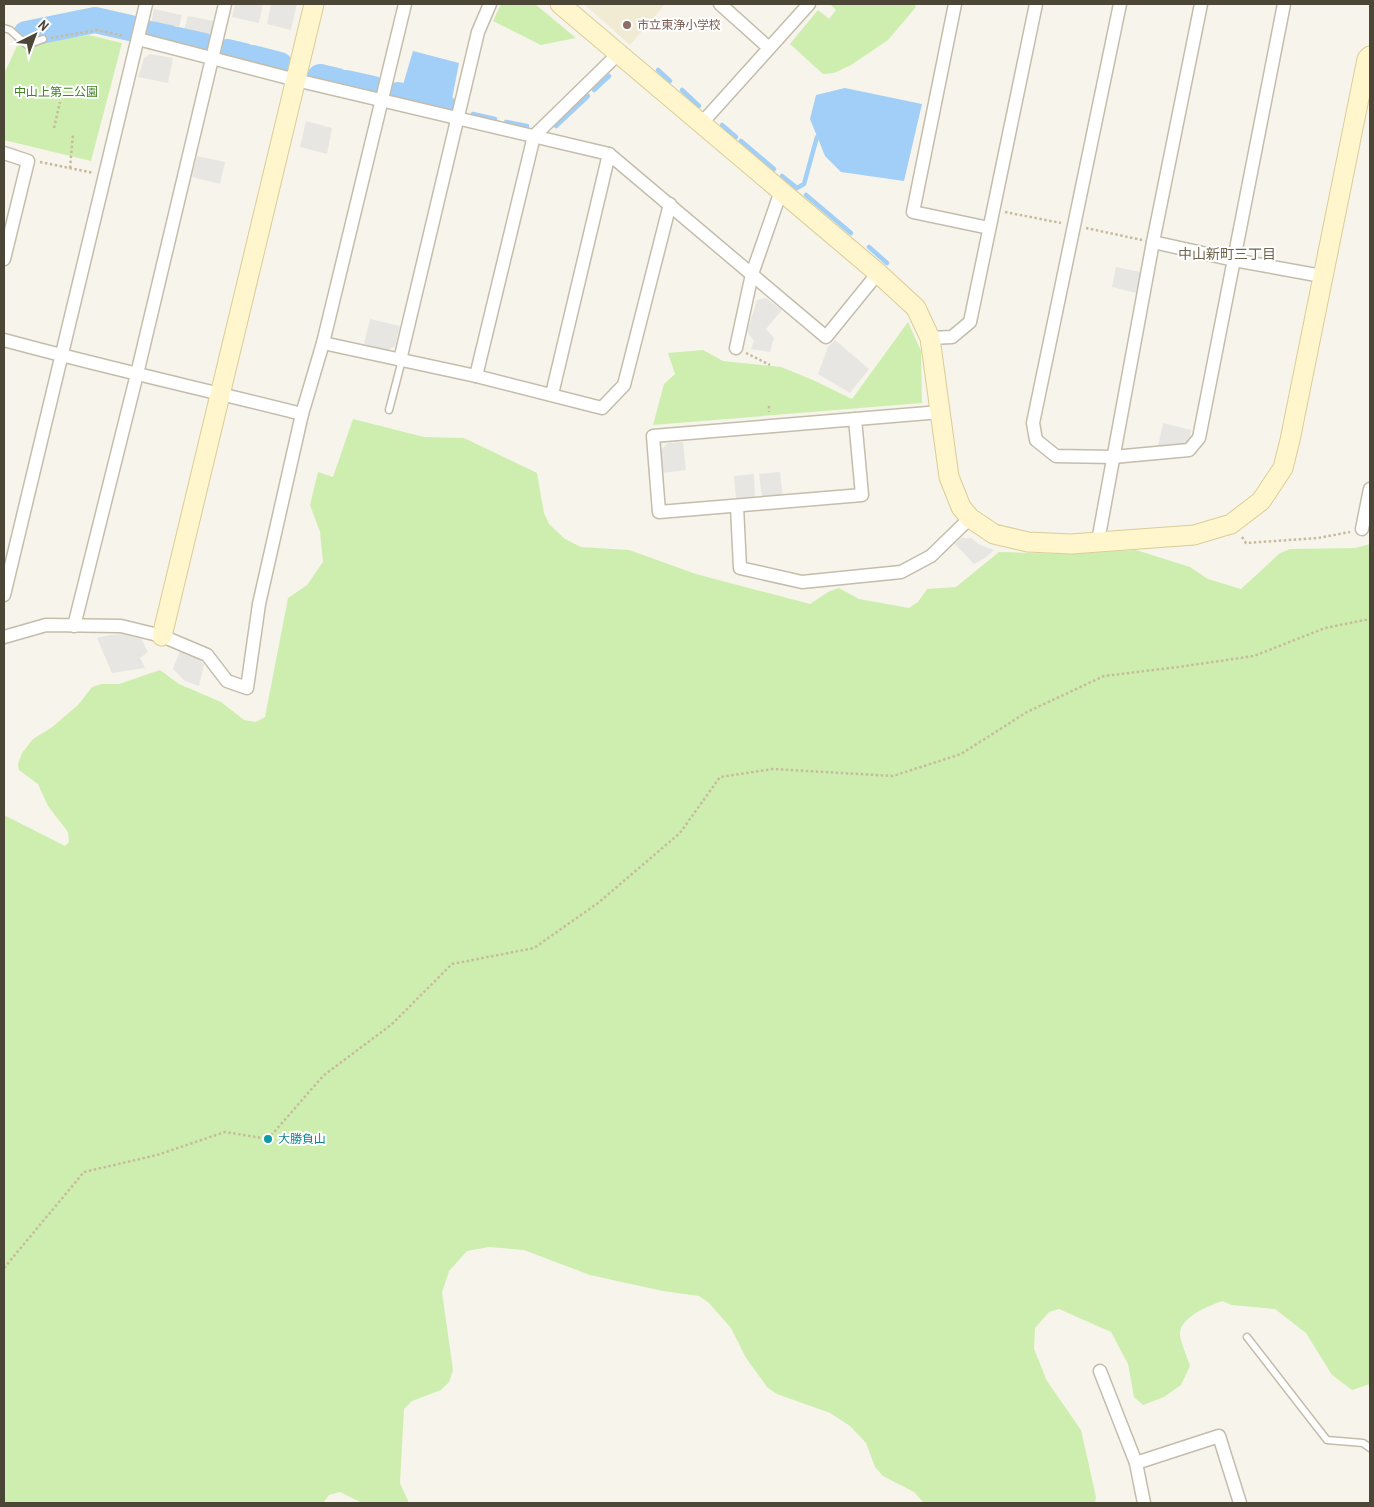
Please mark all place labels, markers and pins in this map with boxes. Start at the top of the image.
place label: 市立東浄小学校 [637,17,721,33]
marker: 市立東浄小学校 [621,19,633,31]
place label: 大勝負山 [278,1131,326,1147]
marker: 大勝負山 [262,1133,274,1145]

